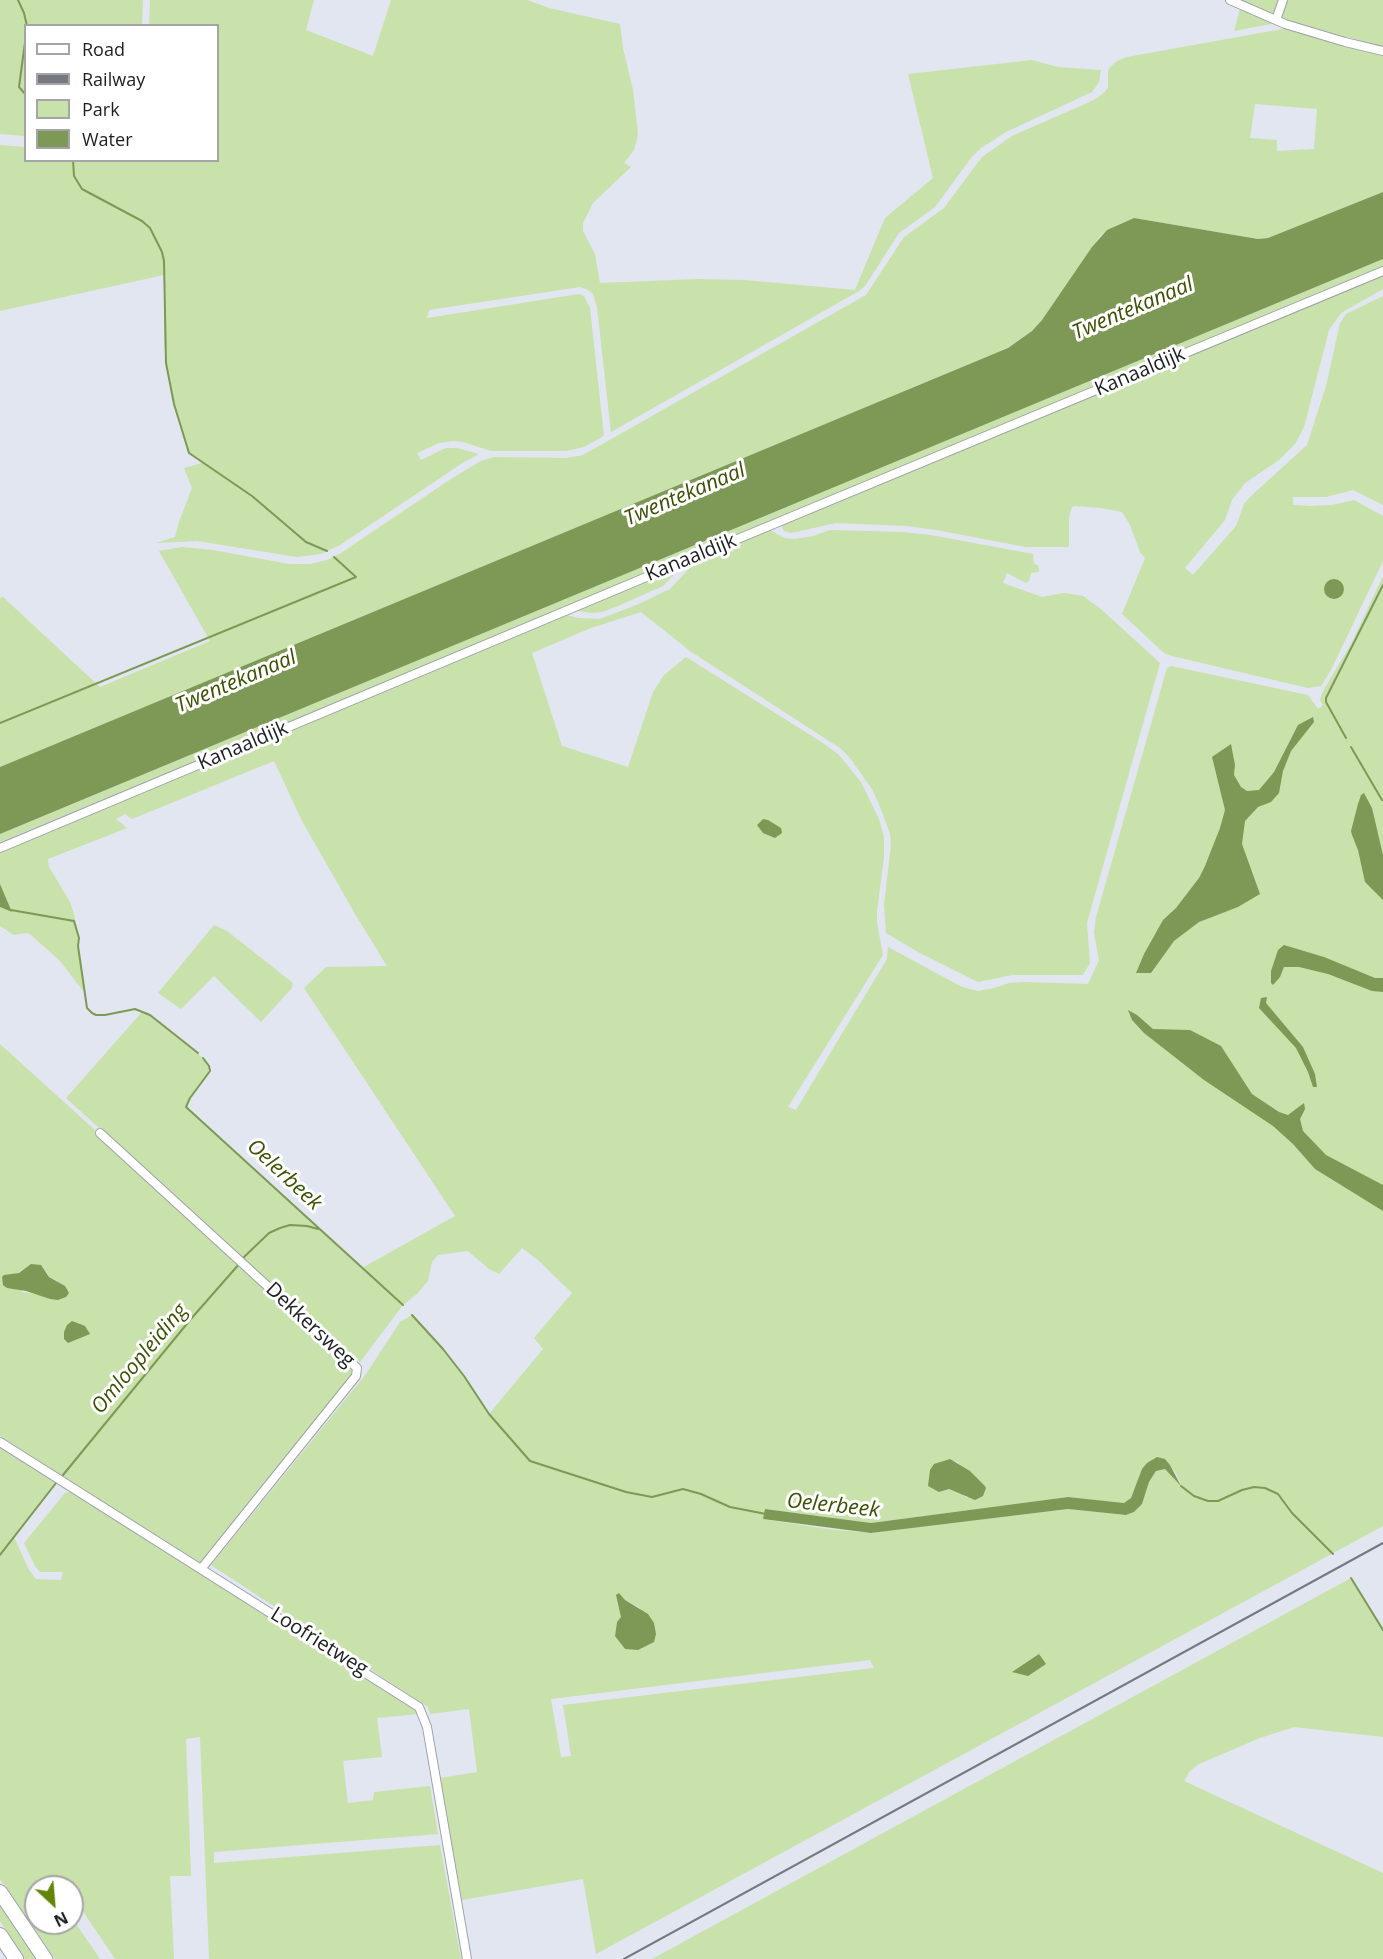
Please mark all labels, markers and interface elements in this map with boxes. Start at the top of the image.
legend [24,24,219,162]
text: Road [82,37,125,61]
text: Railway [82,67,145,91]
text: Park [82,97,120,121]
text: Water [82,127,133,151]
water label: Twentekanaal [1069,272,1197,346]
street label: Kanaaldijk [1091,342,1189,402]
water label: Twentekanaal [621,458,749,532]
street label: Kanaaldijk [642,529,740,587]
water label: Twentekanaal [172,645,300,719]
street label: Kanaaldijk [194,716,292,776]
water label: Oelerbeek [241,1134,327,1216]
street label: Dekkersweg [260,1278,360,1372]
water label: Omloopleiding [87,1299,193,1419]
water label: Oelerbeek [785,1489,881,1523]
street label: Loofrietweg [266,1603,372,1681]
north arrow [24,1875,84,1935]
text: N [50,1907,72,1932]

